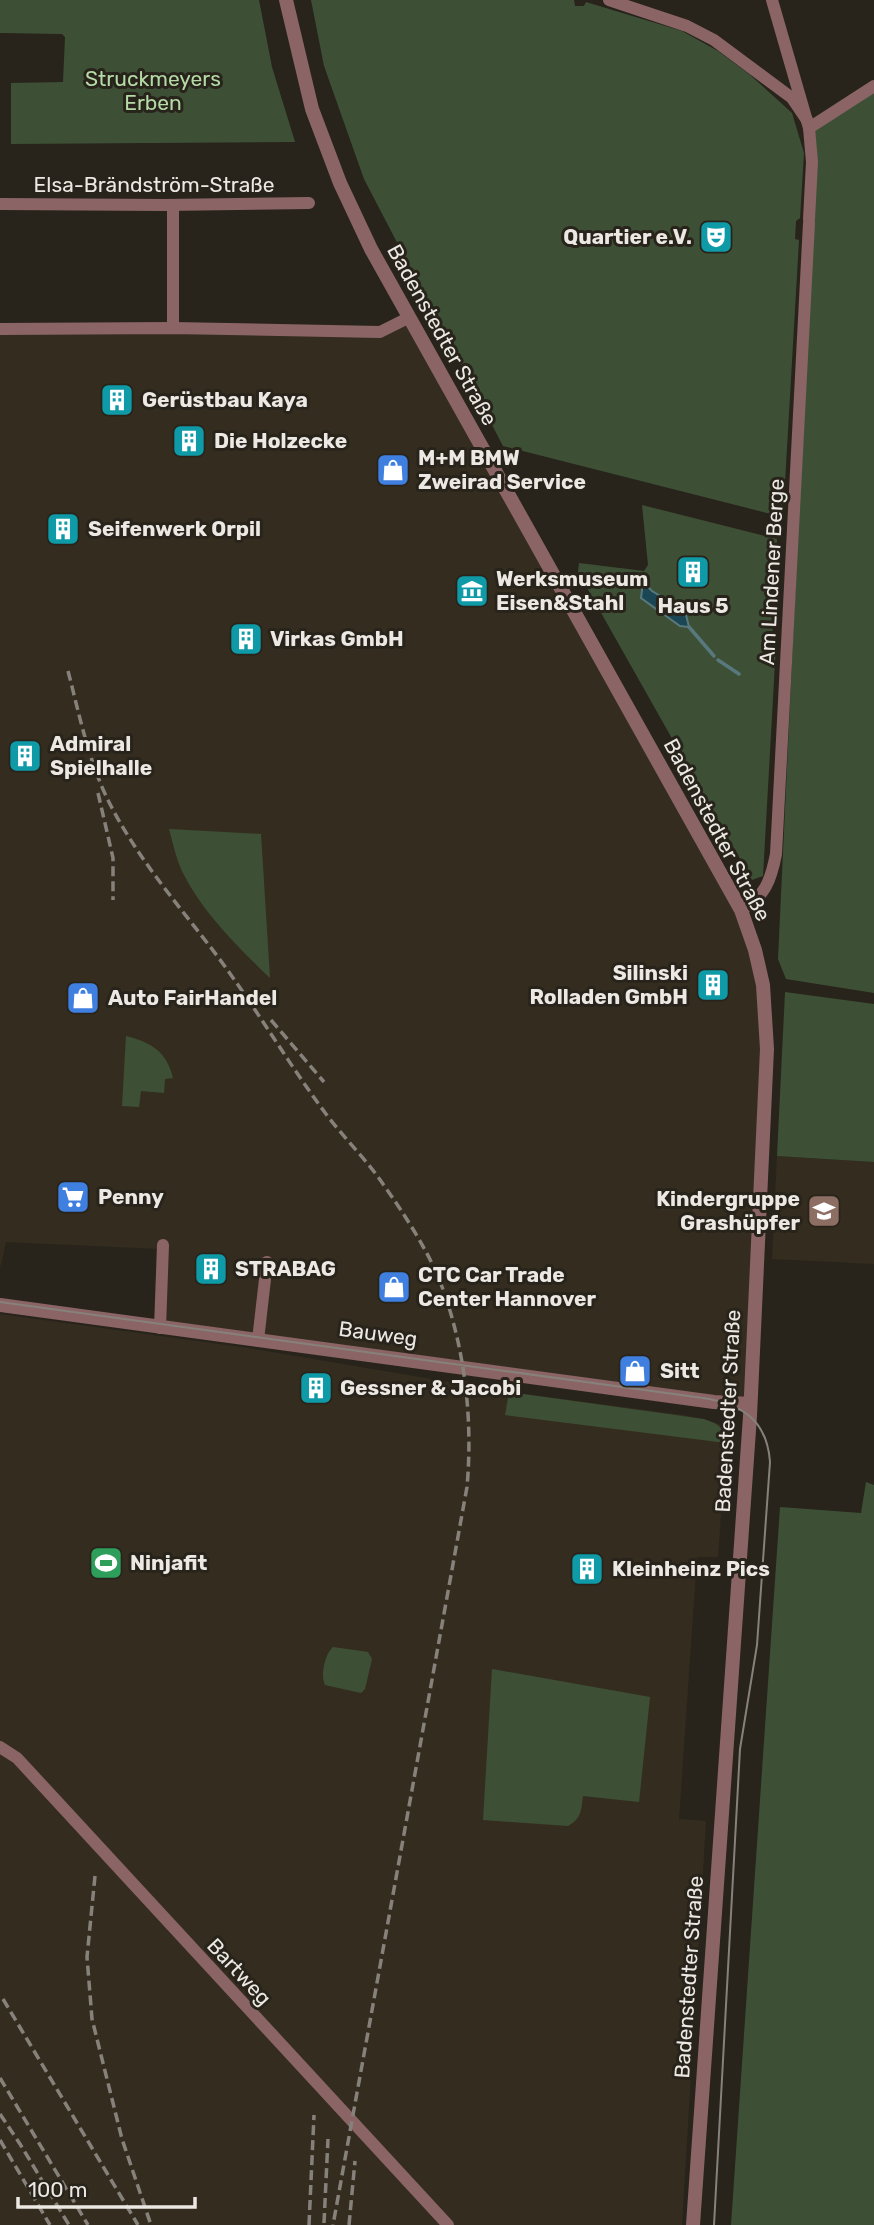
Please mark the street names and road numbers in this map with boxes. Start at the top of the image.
street label: Elsa-Brändström-Straße [34,172,274,197]
street label: Badenstedter Straße [382,240,503,430]
street label: Am Lindener Berge [754,478,789,666]
street label: Badenstedter Straße [659,734,776,925]
street label: Badenstedter Straße [710,1309,745,1513]
street label: Bauweg [337,1316,419,1351]
street label: Badenstedter Straße [669,1875,708,2079]
street label: Bartweg [202,1933,277,2010]

